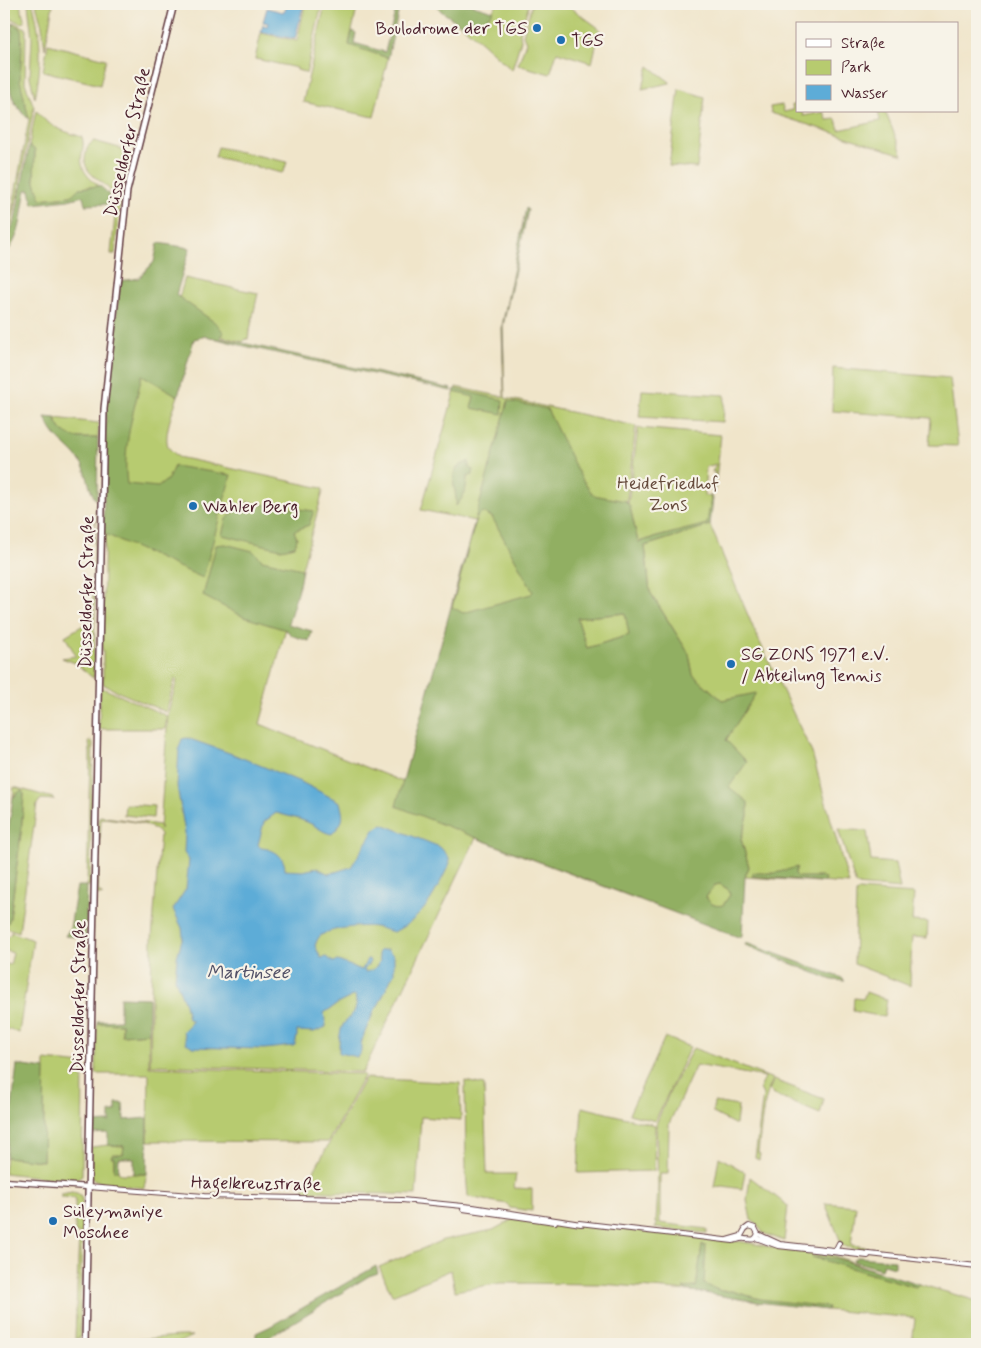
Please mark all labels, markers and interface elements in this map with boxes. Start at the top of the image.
place label: Boulodrome der TGS [376,17,527,41]
marker: Boulodrome der TGS [531,22,543,34]
legend [796,22,958,112]
place label: TGS [571,29,603,53]
marker: TGS [555,34,567,46]
text: Straße [841,34,885,54]
text: Park [841,58,871,78]
street label: Düsseldorfer Straße [99,65,157,219]
text: Wasser [841,84,888,104]
park label: Heidefriedhof Zons [617,472,719,517]
place label: Wahler Berg [203,495,298,519]
marker: Wahler Berg [187,500,199,512]
street label: Düsseldorfer Straße [74,515,100,669]
place label: SG ZONS 1971 e.V. / Abteilung Tennis [741,643,889,689]
marker: SG ZONS 1971 e.V. / Abteilung Tennis [725,658,737,670]
street label: Düsseldorfer Straße [66,920,92,1074]
water label: Martinsee [207,960,291,985]
street label: Hagelkreuzstraße [191,1171,321,1199]
place label: Süleymaniye Moschee [63,1200,163,1245]
marker: Süleymaniye Moschee [47,1215,59,1227]

